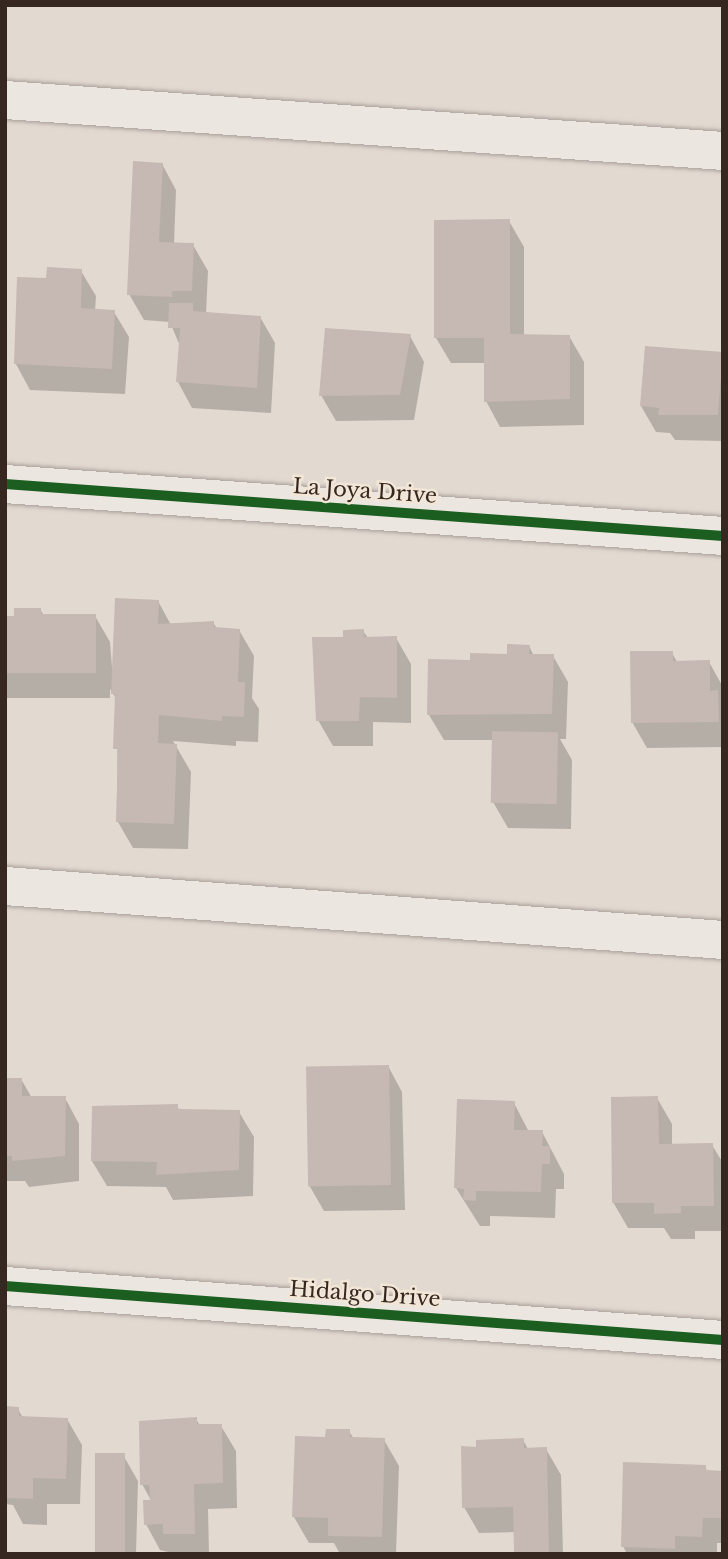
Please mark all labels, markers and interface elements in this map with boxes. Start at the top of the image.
street label: La Joya Drive [292,473,438,509]
street label: Hidalgo Drive [289,1276,441,1312]

